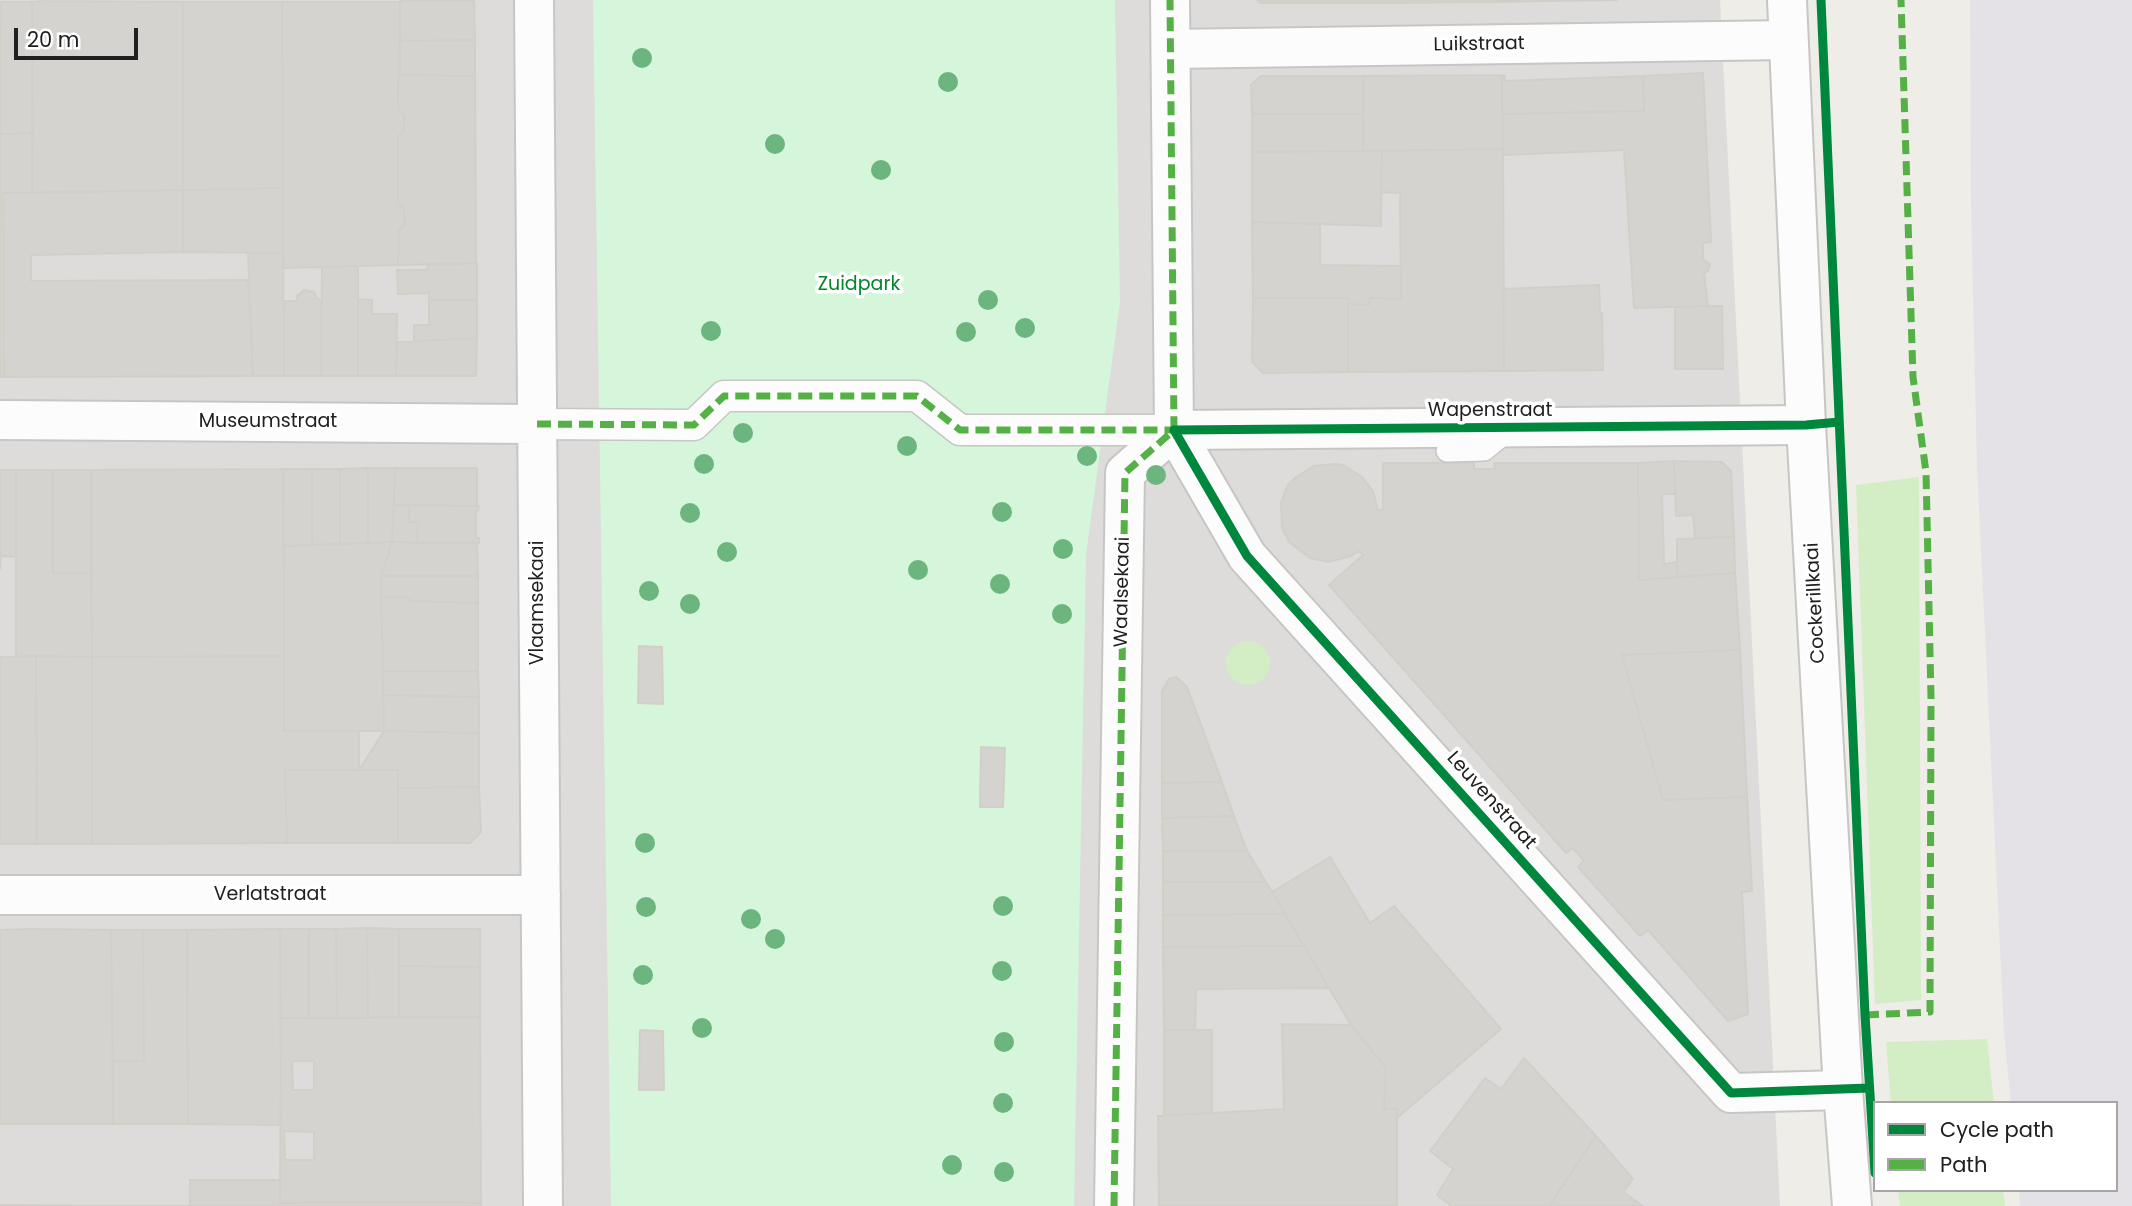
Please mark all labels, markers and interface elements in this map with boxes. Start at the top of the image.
scale bar [18,14,142,58]
text: 20 m [27,25,80,54]
street label: Luikstraat [1433,33,1525,57]
park label: Zuidpark [818,274,900,296]
street label: Wapenstraat [1428,400,1552,422]
street label: Museumstraat [199,411,337,433]
street label: Waalsekaai [1111,536,1135,648]
street label: Vlaamsekaai [527,541,549,665]
street label: Cockerillkaai [1801,542,1831,664]
street label: Leuvenstraat [1441,748,1541,854]
street label: Verlatstraat [214,884,326,906]
legend [1873,1101,2118,1192]
text: Cycle path [1940,1115,2054,1144]
text: Path [1940,1150,1987,1179]

